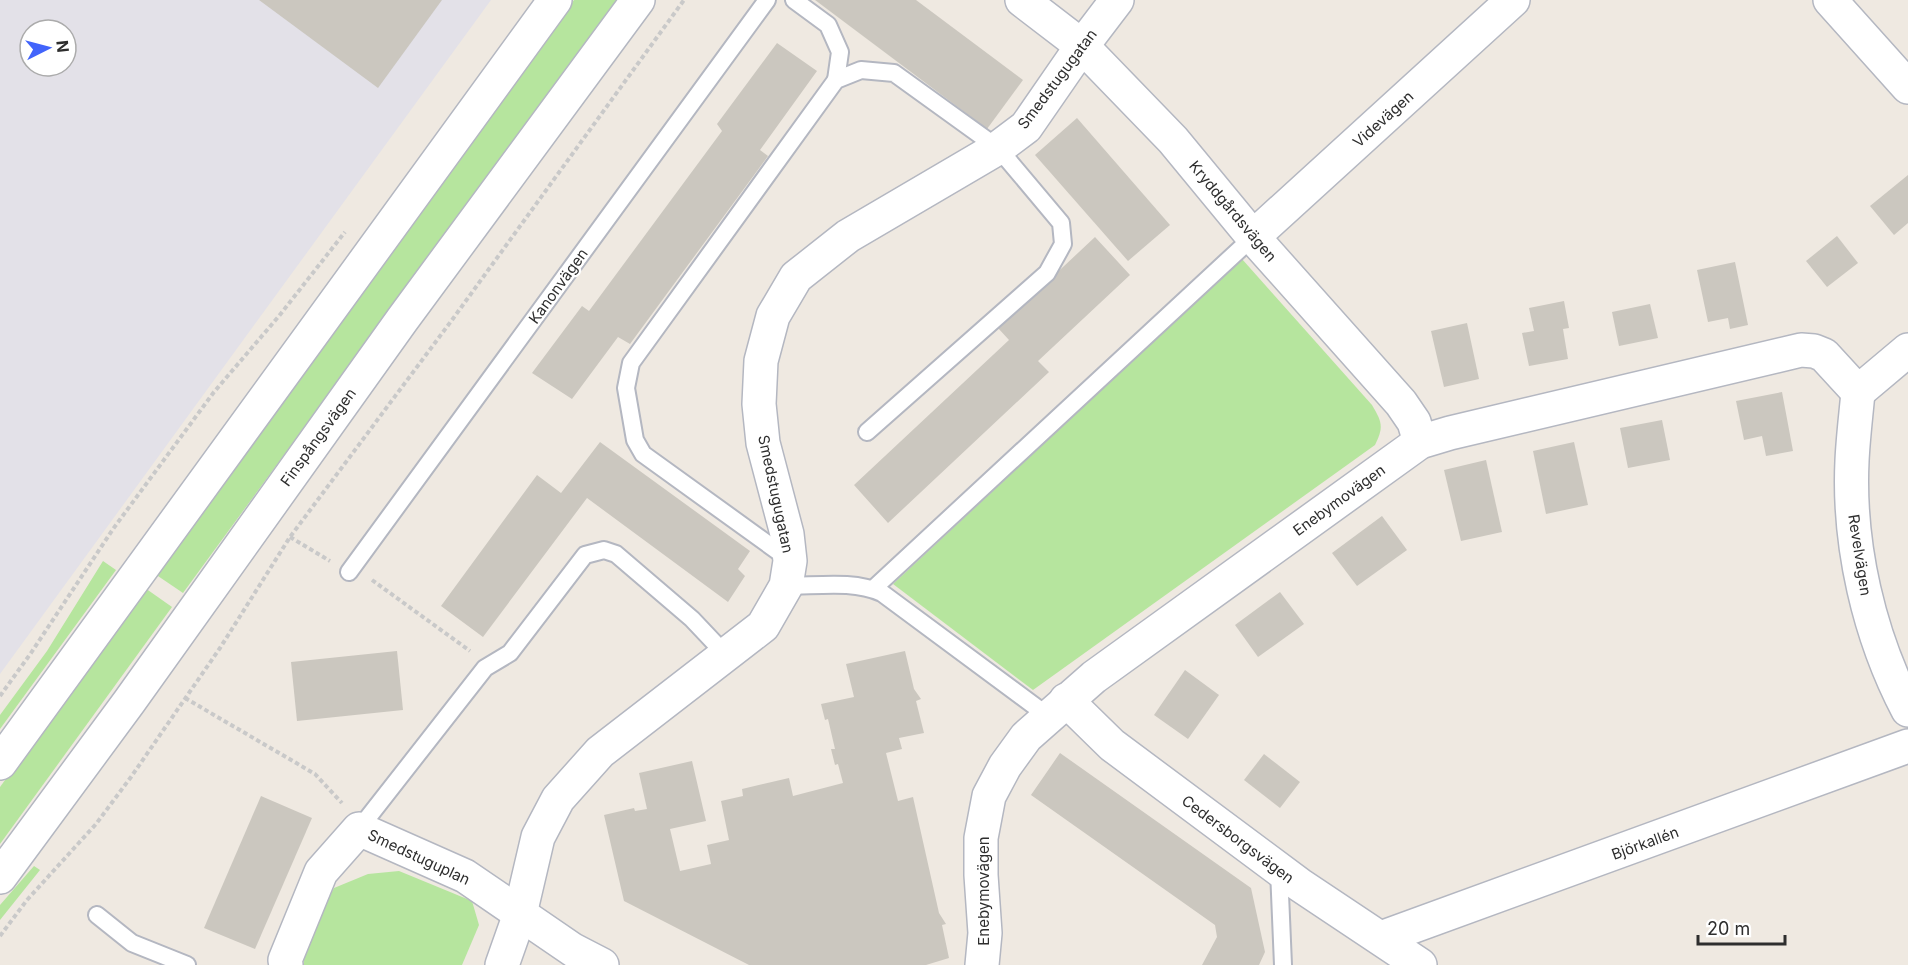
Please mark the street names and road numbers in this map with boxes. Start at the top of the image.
street label: Smedstugugatan [1013,25,1101,133]
street label: Videvägen [1349,87,1417,151]
street label: Kryddgårdsvägen [1185,157,1281,265]
street label: Kanonvägen [524,245,592,327]
street label: Finspångsvägen [276,384,360,490]
street label: Smedstugugatan [754,433,798,555]
street label: Enebymovägen [1289,460,1389,540]
street label: Revelvägen [1844,513,1876,597]
street label: Cedersborgsvägen [1178,791,1298,887]
street label: Björkallén [1609,822,1681,864]
street label: Smedstuguplan [365,825,473,889]
street label: Enebymovägen [974,836,993,946]

